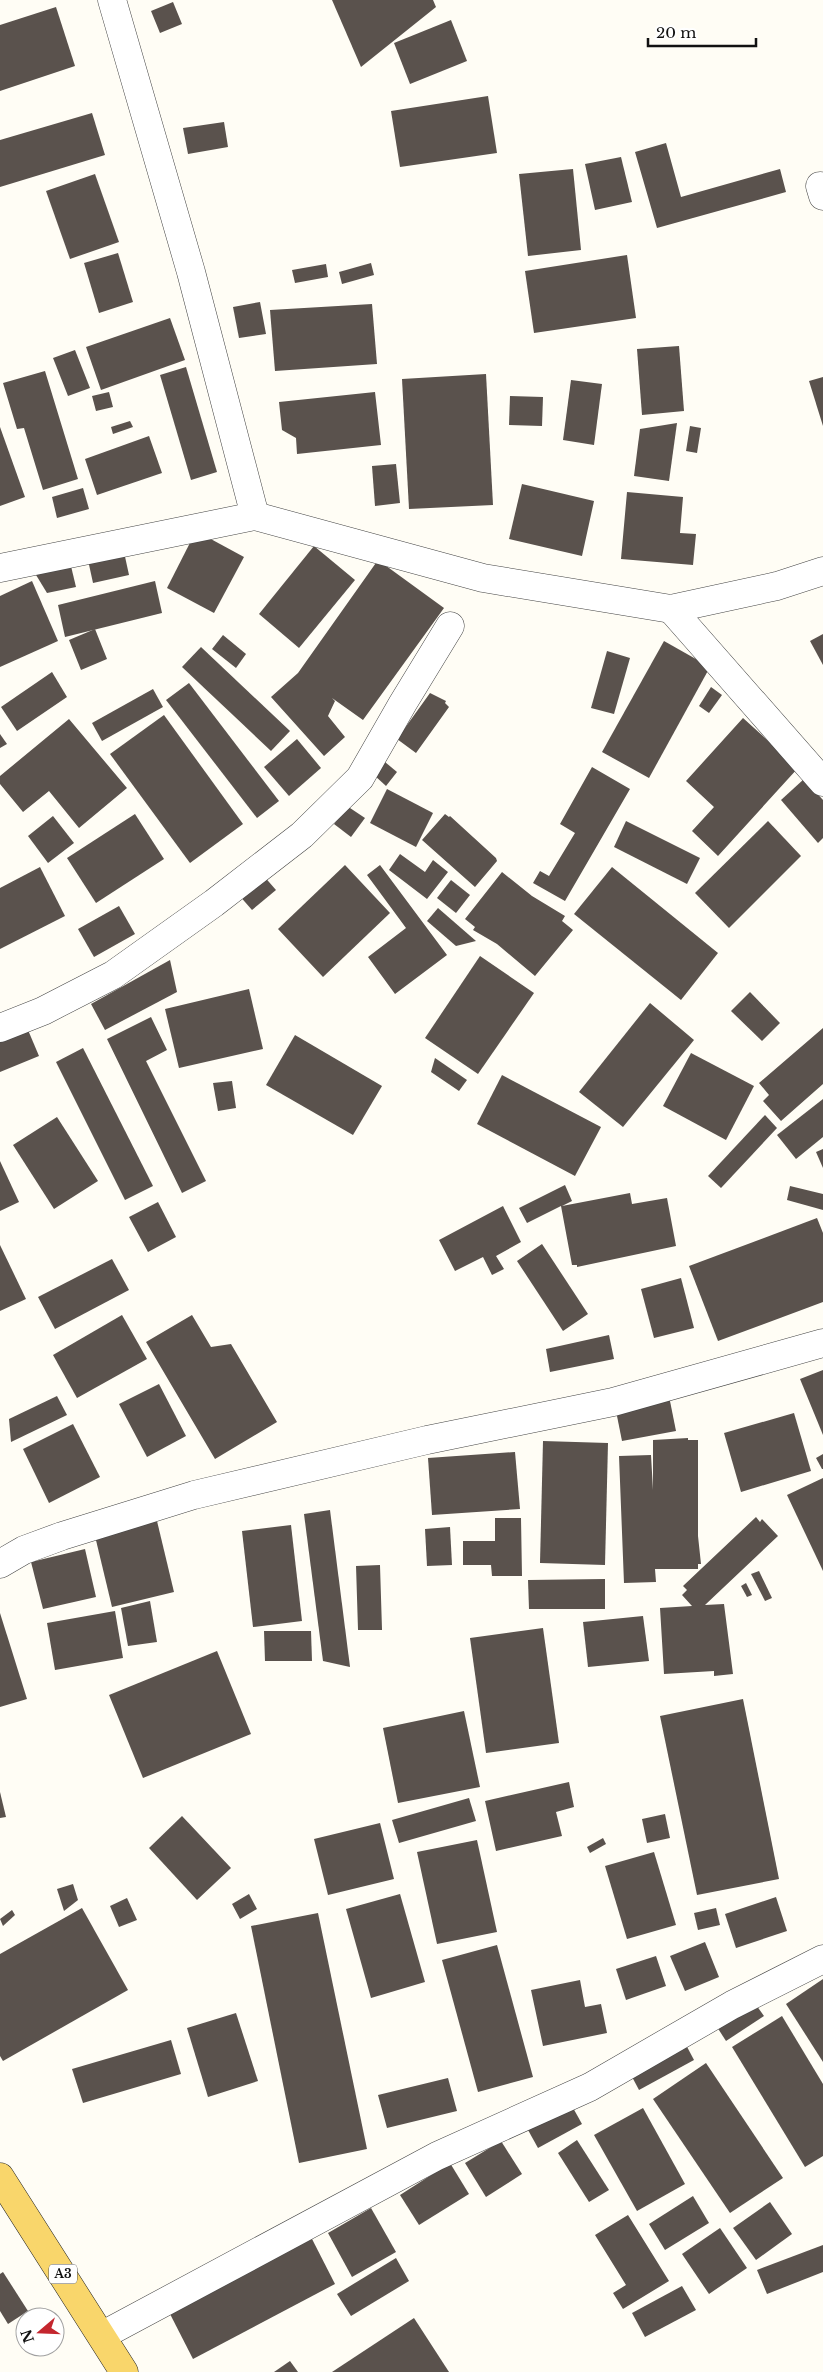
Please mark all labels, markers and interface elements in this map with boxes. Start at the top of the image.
scale bar [648,15,756,47]
text: 20 m [656,23,696,42]
road number: A3 [49,2264,77,2284]
north arrow [15,2307,65,2357]
text: N [17,2327,38,2345]

